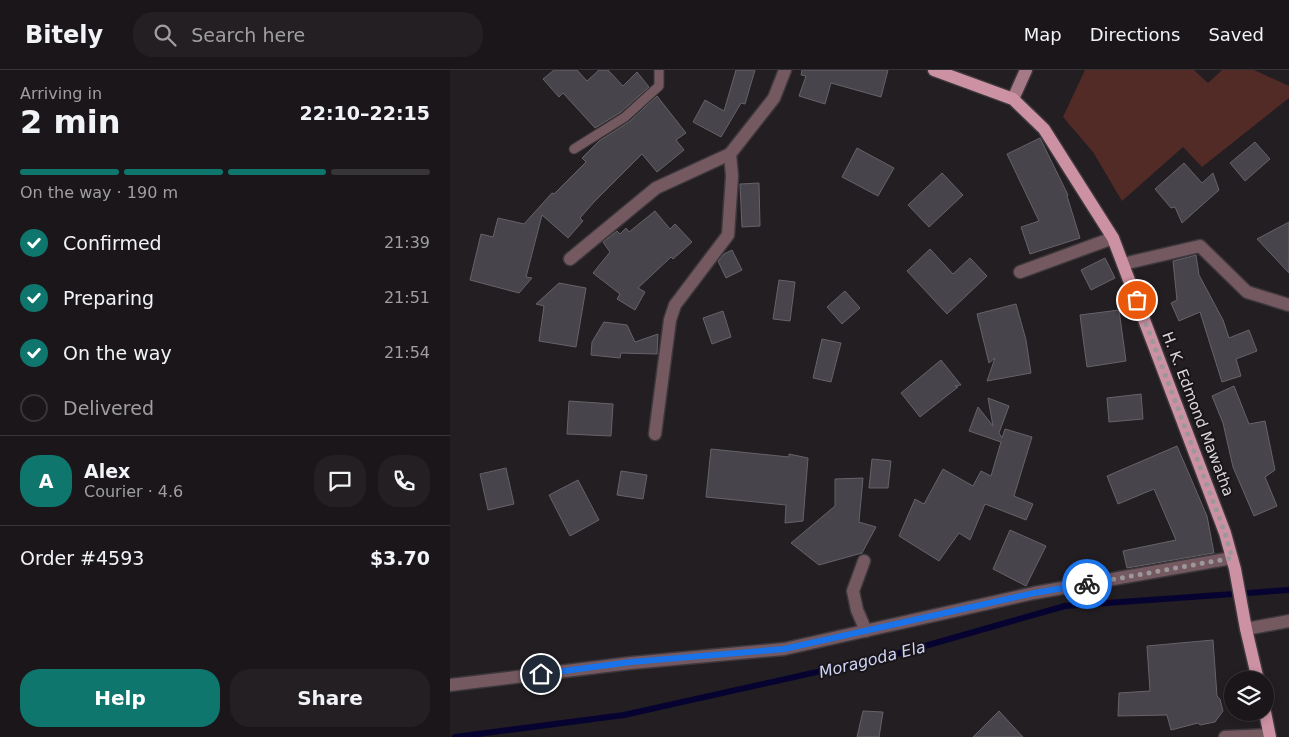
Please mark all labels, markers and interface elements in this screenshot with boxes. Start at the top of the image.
search box [133,12,483,57]
text: Bitely [25,21,103,49]
icon: search [151,21,179,49]
text: Search here [191,24,305,46]
text: Map [1024,24,1062,45]
text: Directions [1090,24,1180,45]
text: Saved [1208,24,1264,45]
text: Arriving in [20,84,102,103]
text: 22:10–22:15 [300,102,430,124]
text: 2 min [20,103,121,141]
text: On the way · 190 m [20,183,178,202]
icon: check [20,229,48,257]
text: Confirmed [63,232,162,254]
text: 21:39 [384,233,430,252]
pin [1116,279,1158,321]
icon: check [20,284,48,312]
icon: bag [1123,286,1151,314]
text: Preparing [63,287,154,309]
text: 21:51 [384,288,430,307]
street label: H. K. Edmond Mawatha [1158,329,1238,499]
icon: check [20,339,48,367]
text: On the way [63,342,172,364]
text: 21:54 [384,343,430,362]
text: Delivered [63,397,154,419]
button: chat [314,455,366,507]
button: phone [378,455,430,507]
text: Alex [84,460,130,482]
text: A [39,470,53,492]
text: Courier · 4.6 [84,482,183,501]
text: Order #4593 [20,547,144,569]
text: $3.70 [370,547,430,569]
courier [1062,559,1112,609]
icon: bike [1073,570,1101,598]
water label: Moragoda Ela [817,637,927,682]
pin [520,653,562,695]
icon: home [527,660,555,688]
button: Help [20,669,220,727]
button: Share [230,669,430,727]
map controls [1224,671,1274,721]
button: layers [1224,671,1274,721]

